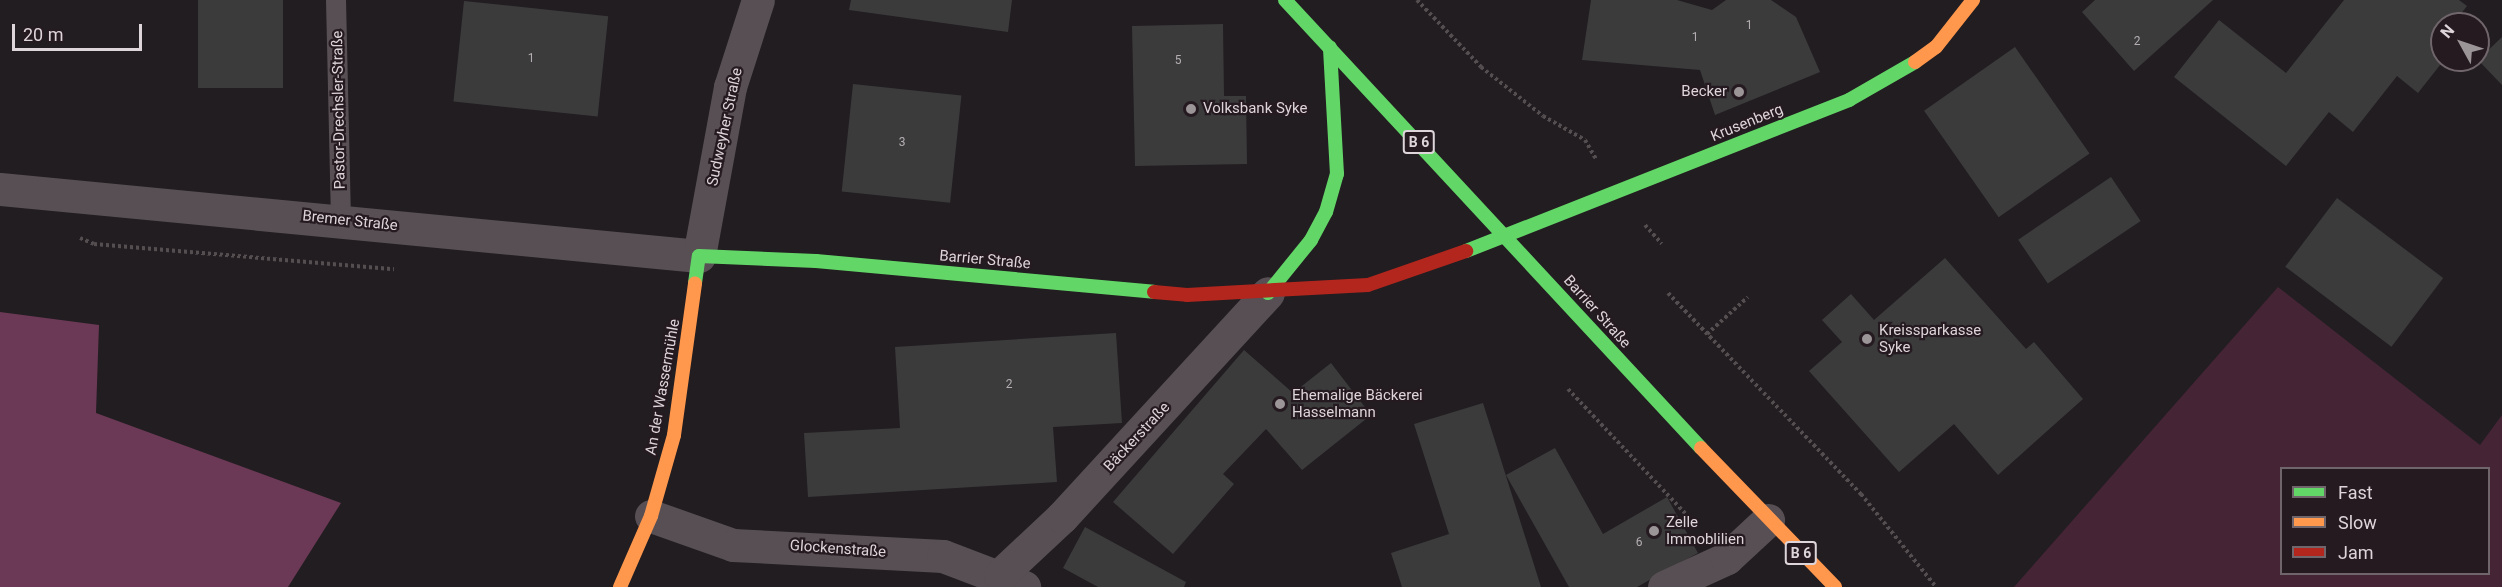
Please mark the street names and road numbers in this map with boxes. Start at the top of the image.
street label: Pastor-Drechsler-Straße [329,30,349,190]
street label: Sudweyher Straße [704,66,746,188]
street label: Krusenberg [1708,100,1786,146]
road number: B 6 [1402,131,1436,153]
street label: Bremer Straße [301,207,399,235]
street label: Barrier Straße [939,247,1031,273]
street label: Barrier Straße [1560,272,1634,352]
street label: An der Wassermühle [642,317,684,457]
street label: Bäckerstraße [1100,399,1174,475]
street label: Glockenstraße [789,537,887,561]
road number: B 6 [1784,542,1818,564]

